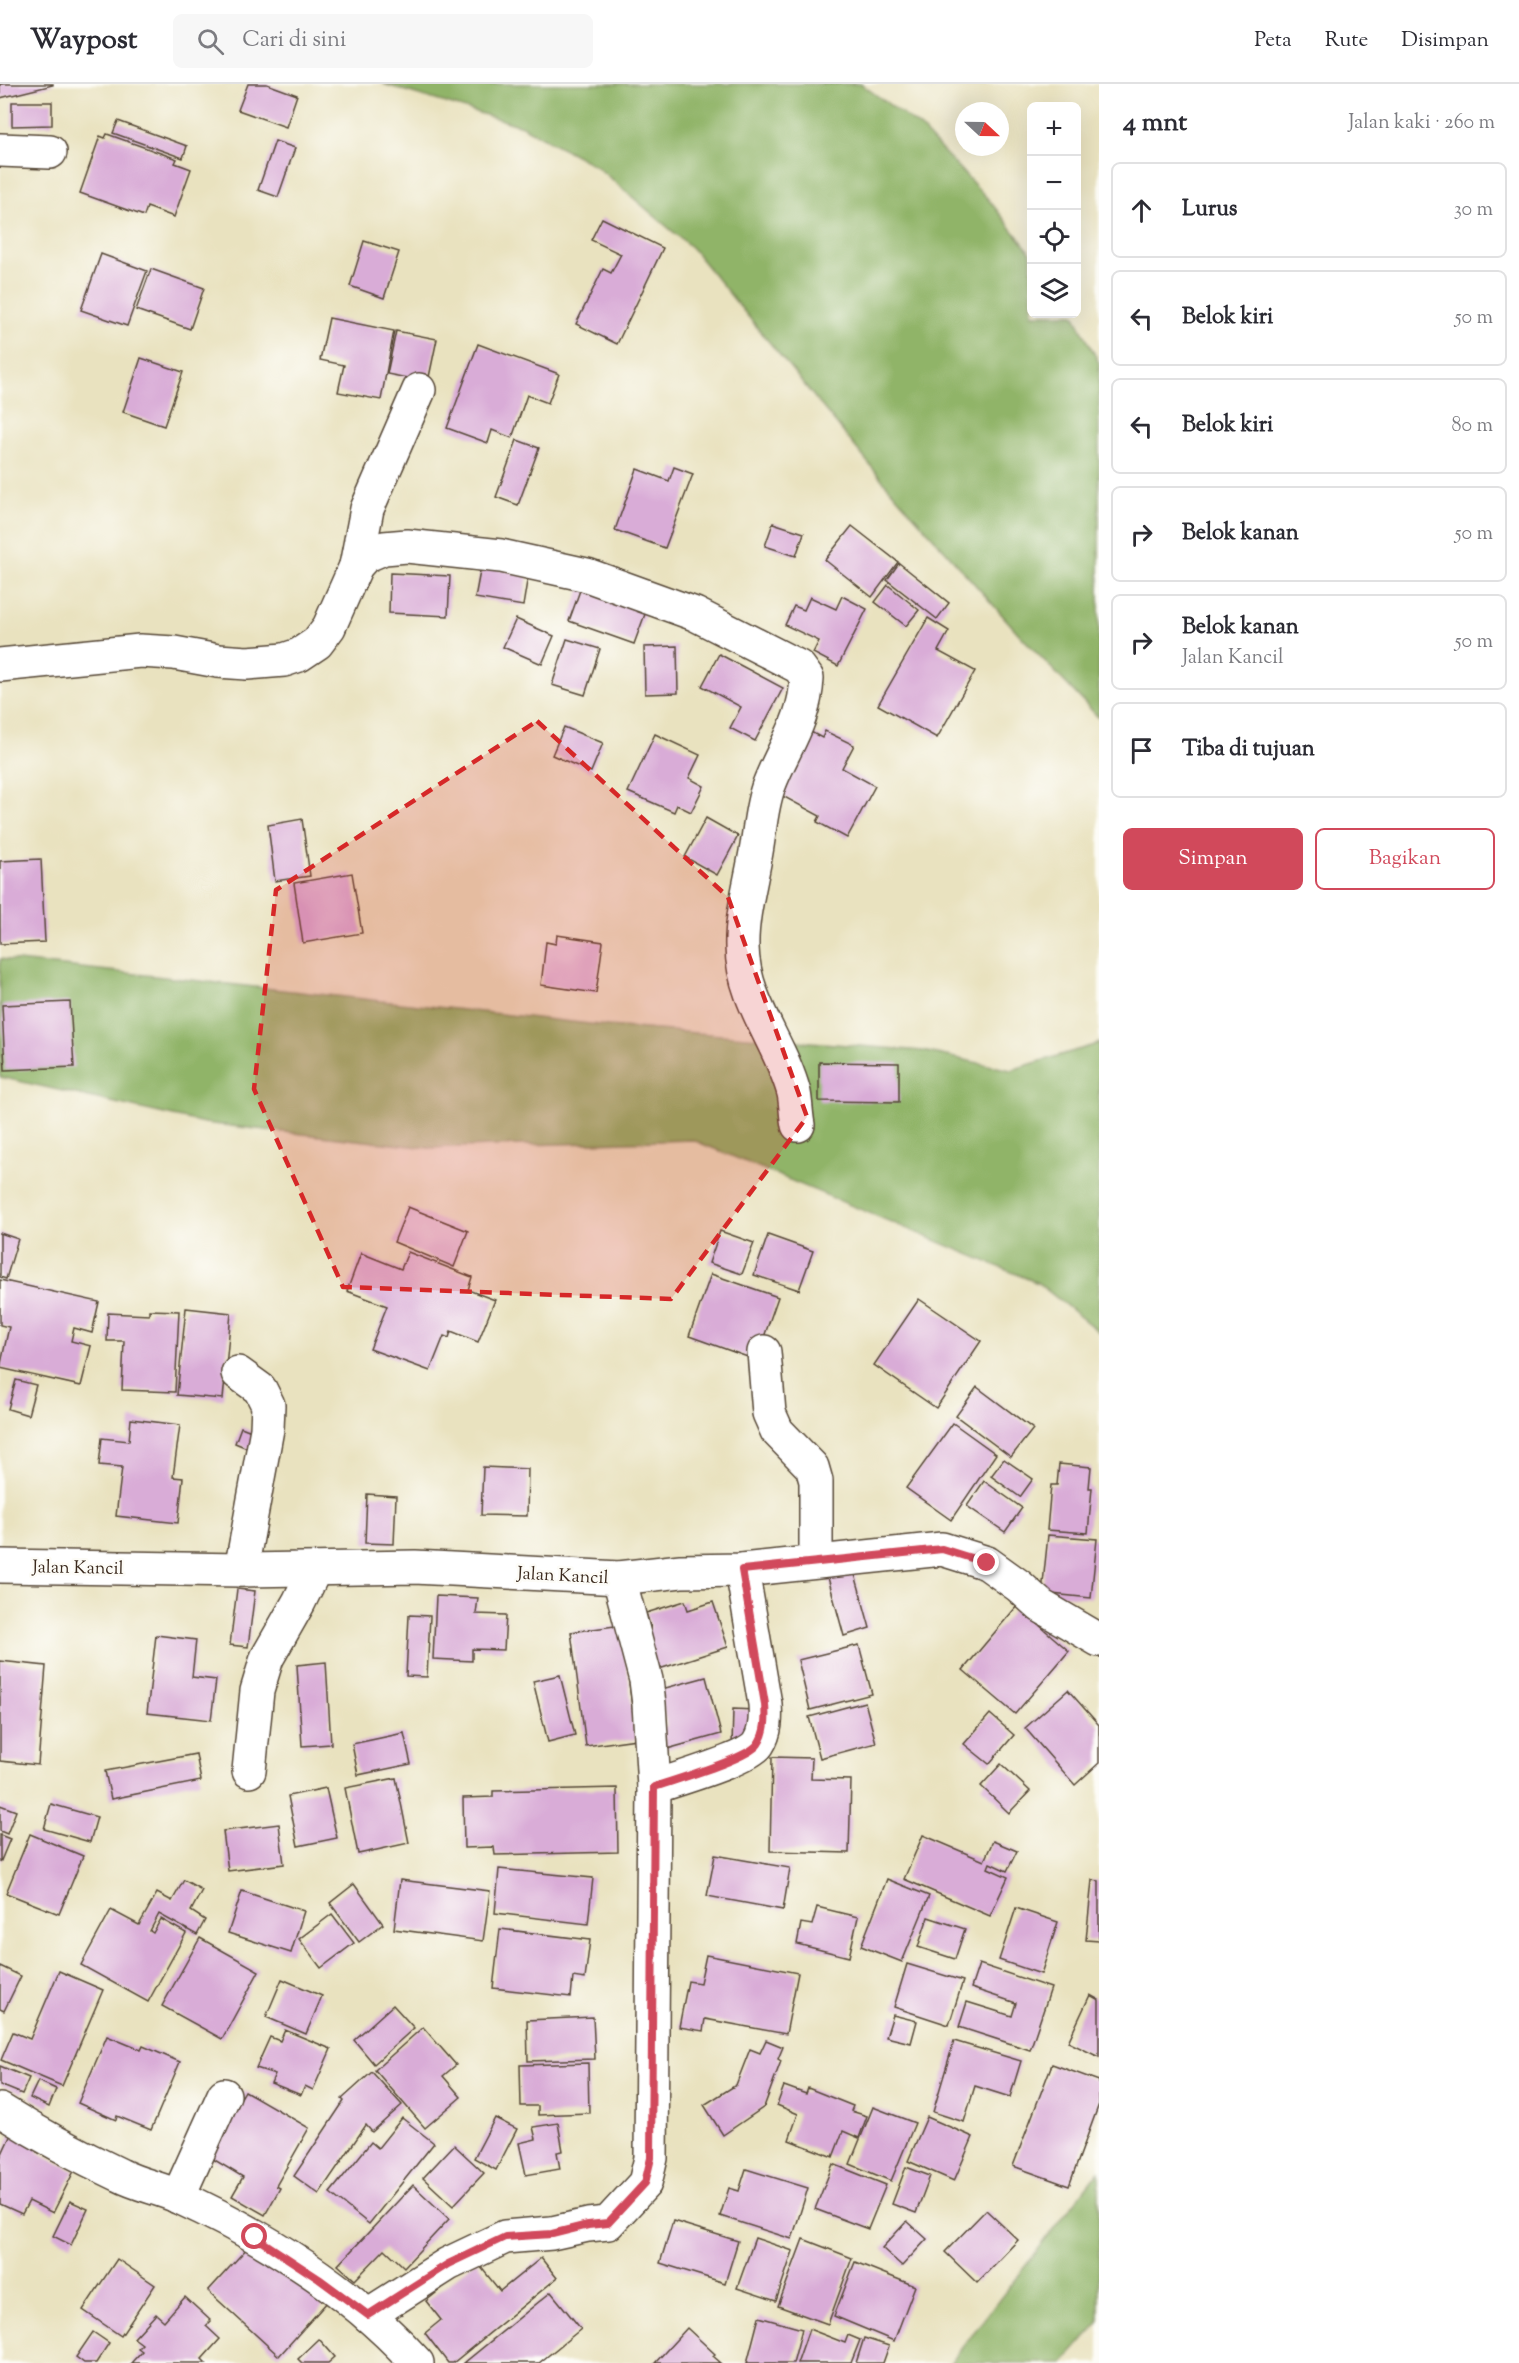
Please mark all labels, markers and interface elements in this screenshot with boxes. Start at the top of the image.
search box [173,14,593,68]
text: Waypost [30,21,137,61]
icon: search [194,25,227,58]
text: Cari di sini [242,25,346,57]
text: Peta [1254,26,1292,56]
text: Rute [1325,26,1368,56]
text: Disimpan [1401,26,1489,56]
north arrow [955,102,1009,156]
map controls [1027,102,1081,318]
button: + [1027,102,1081,156]
text: 4 mnt [1123,105,1187,142]
text: Jalan kaki · 260 m [1348,109,1495,138]
button: − [1027,156,1081,210]
icon: ahead [1125,194,1158,227]
text: Lurus [1182,194,1238,226]
text: 30 m [1454,196,1493,225]
button: locate [1027,210,1081,264]
button: layers [1027,264,1081,318]
icon: left [1125,302,1158,335]
text: Belok kiri [1182,302,1273,334]
text: 50 m [1455,304,1493,333]
icon: left [1125,410,1158,443]
text: Belok kiri [1182,410,1273,442]
text: 80 m [1452,412,1493,441]
icon: right [1125,518,1158,551]
text: Belok kanan [1182,518,1299,550]
text: 50 m [1455,520,1493,549]
text: Belok kanan [1182,612,1299,644]
icon: right [1125,626,1158,659]
text: 50 m [1455,628,1493,657]
text: Jalan Kancil [1182,644,1284,673]
icon: arrive [1125,734,1158,767]
text: Tiba di tujuan [1182,734,1315,766]
button: Simpan [1123,828,1303,890]
button: Bagikan [1315,828,1495,890]
route end [973,1549,999,1575]
street label: Jalan Kancil [31,1555,124,1583]
street label: Jalan Kancil [516,1562,609,1592]
route start [241,2223,267,2249]

